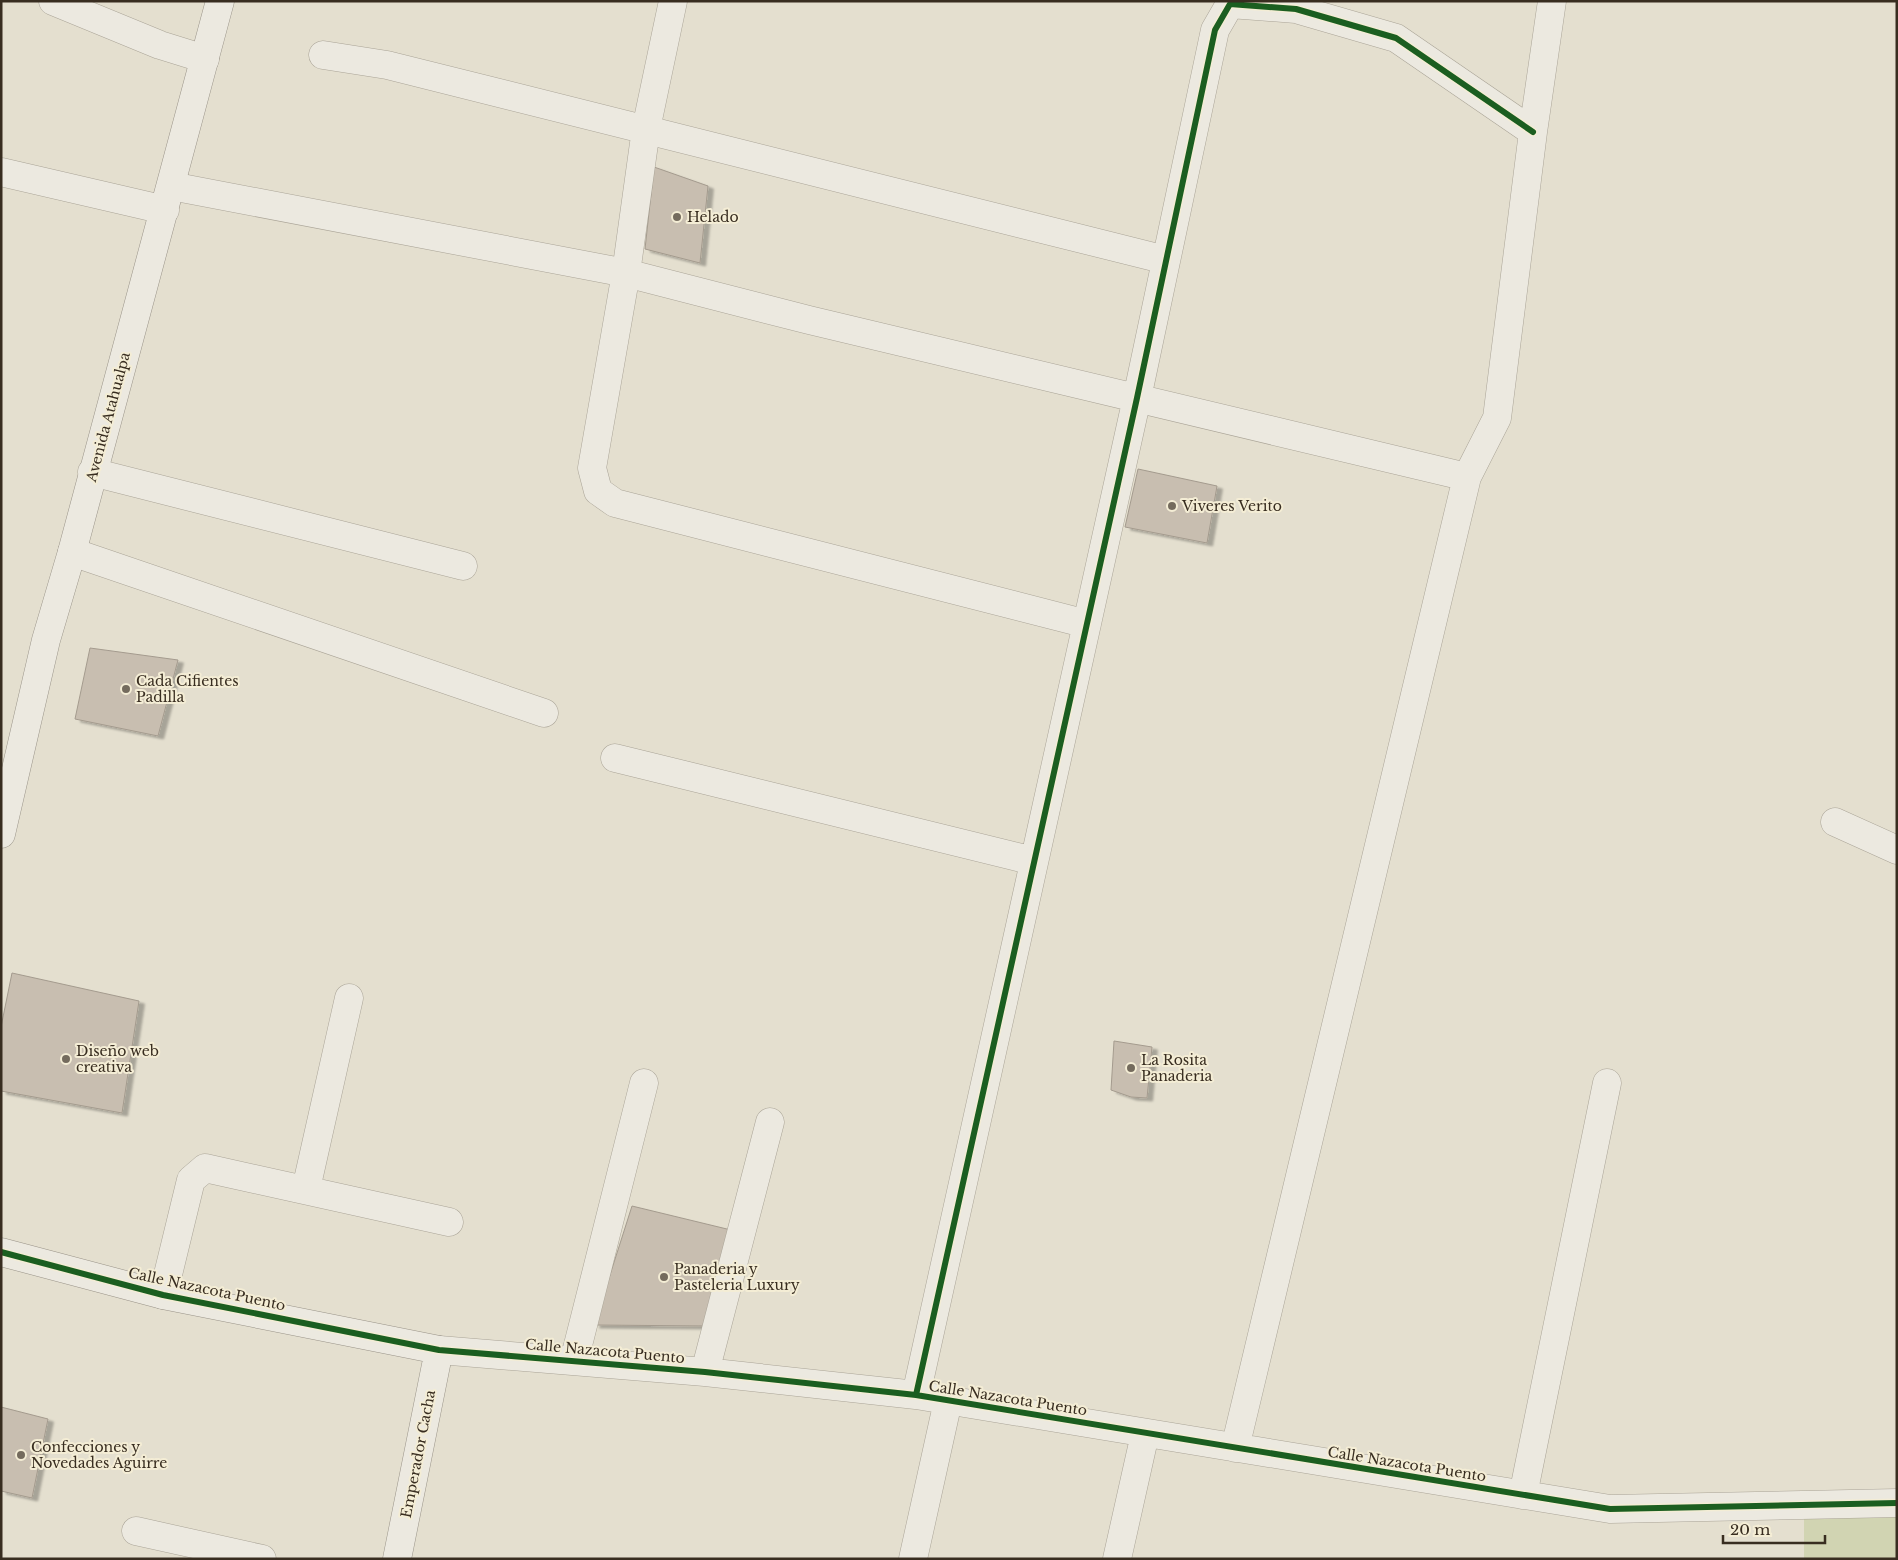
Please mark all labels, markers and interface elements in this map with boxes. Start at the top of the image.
place label: Helado [687,208,739,226]
marker: Helado [671,211,683,223]
street label: Avenida Atahualpa [82,350,134,485]
place label: Viveres Verito [1181,497,1282,515]
marker: Viveres Verito [1166,500,1178,512]
place label: Cada Cifientes Padilla [136,672,239,706]
marker: Cada Cifientes Padilla [120,683,132,695]
place label: Diseño web creativa [76,1042,159,1076]
place label: La Rosita Panaderia [1141,1051,1213,1085]
marker: Diseño web creativa [60,1053,72,1065]
marker: La Rosita Panaderia [1125,1062,1137,1074]
place label: Panaderia y Pasteleria Luxury [674,1260,800,1294]
street label: Calle Nazacota Puento [127,1264,287,1314]
marker: Panaderia y Pasteleria Luxury [658,1271,670,1283]
street label: Calle Nazacota Puento [524,1335,686,1367]
street label: Calle Nazacota Puento [927,1377,1089,1419]
street label: Emperador Cacha [397,1388,439,1520]
place label: Confecciones y Novedades Aguirre [31,1438,167,1472]
street label: Calle Nazacota Puento [1326,1443,1488,1485]
marker: Confecciones y Novedades Aguirre [15,1449,27,1461]
scale bar [1723,1512,1826,1544]
text: 20 m [1730,1520,1770,1539]

